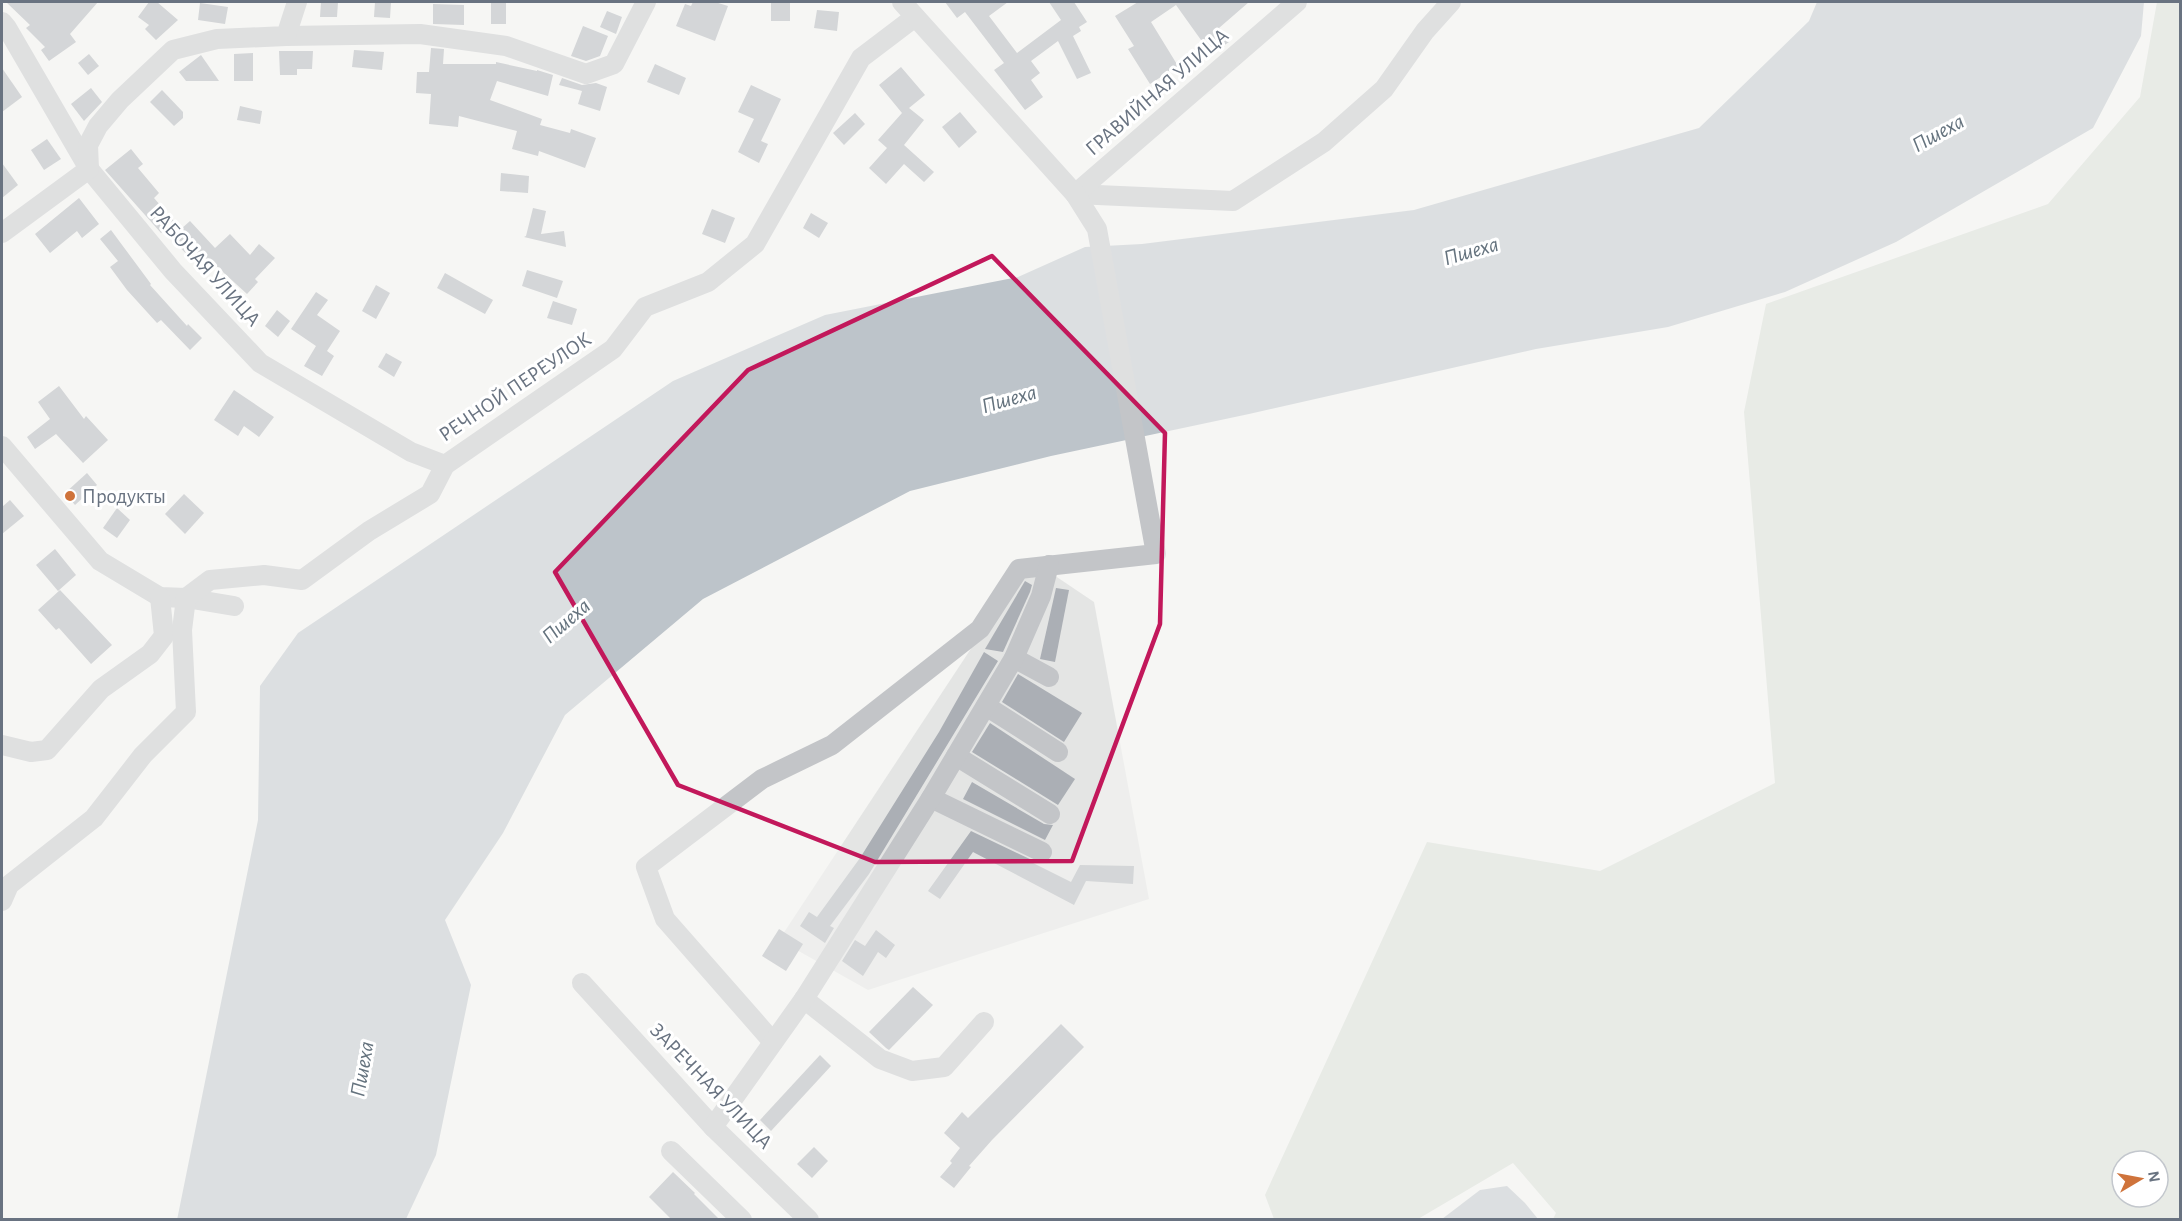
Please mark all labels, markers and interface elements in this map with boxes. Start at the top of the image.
street label: ГРАВИЙНАЯ УЛИЦА [1081,24,1232,159]
water label: Пшеха [1908,110,1968,156]
street label: РАБОЧАЯ УЛИЦА [146,202,264,330]
water label: Пшеха [1441,233,1501,269]
street label: РЕЧНОЙ ПЕРЕУЛОК [435,328,595,446]
water label: Пшеха [979,381,1039,417]
place label: Продукты [82,486,166,507]
marker: Продукты [63,489,77,503]
water label: Пшеха [538,594,594,648]
street label: ЗАРЕЧНАЯ УЛИЦА [646,1019,776,1153]
water label: Пшеха [346,1040,378,1098]
north arrow [2110,1149,2170,1209]
text: N [2145,1170,2163,1183]

